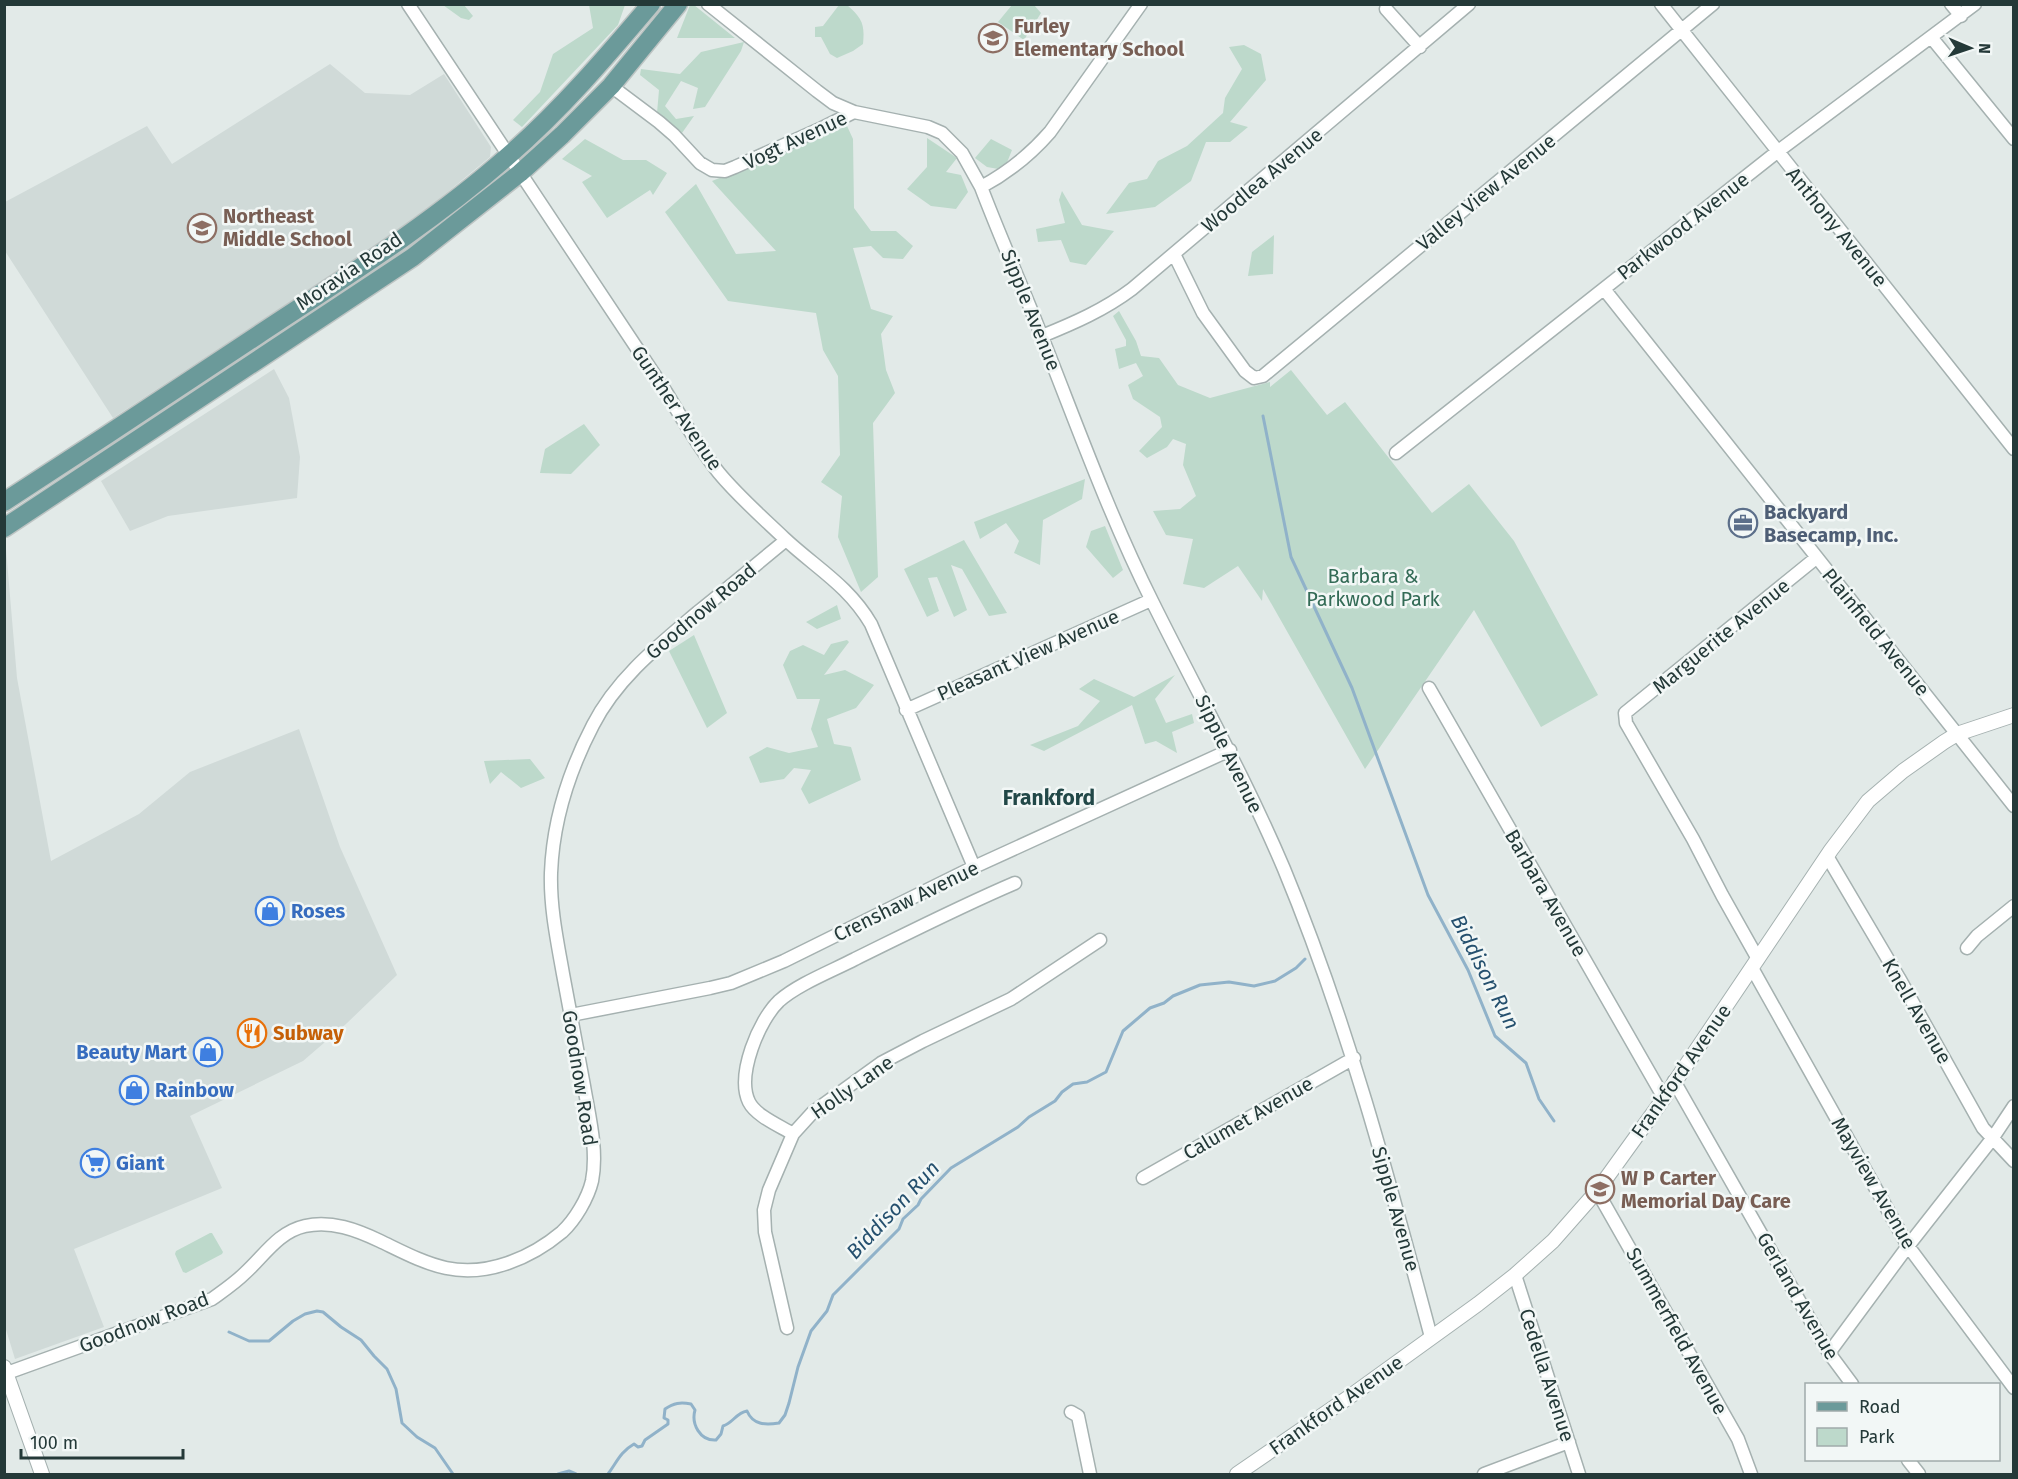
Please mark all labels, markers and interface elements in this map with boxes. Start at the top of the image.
place label: Furley Elementary School [1014,14,1184,61]
north arrow [1940,18,2000,78]
school or university icon: Furley Elementary School [977,22,1009,54]
text: N [1975,43,1994,54]
street label: Vogt Avenue [739,106,851,174]
street label: Woodlea Avenue [1197,122,1327,238]
street label: Valley View Avenue [1412,128,1560,256]
street label: Anthony Avenue [1781,162,1893,292]
street label: Parkwood Avenue [1612,167,1754,285]
place label: Northeast Middle School [223,204,352,251]
school or university icon: Northeast Middle School [186,212,218,244]
street label: Moravia Road [291,227,407,315]
street label: Sipple Avenue [996,246,1066,374]
street label: Gunther Avenue [626,341,728,475]
place label: Backyard Basecamp, Inc. [1764,500,1898,547]
office icon: Backyard Basecamp, Inc. [1727,507,1759,539]
street label: Goodnow Road [641,558,761,664]
street label: Plainfield Avenue [1817,563,1935,701]
park label: Barbara & Parkwood Park [1306,564,1441,611]
street label: Marguerite Avenue [1648,573,1794,699]
street label: Pleasant View Avenue [933,604,1123,706]
street label: Sipple Avenue [1190,691,1268,817]
district label: Frankford [1003,785,1095,811]
street label: Barbara Avenue [1500,825,1592,961]
street label: Crenshaw Avenue [830,855,982,947]
shop icon: Roses [254,895,286,927]
place label: Roses [291,899,345,923]
water label: Biddison Run [1445,910,1525,1034]
street label: Knell Avenue [1877,954,1957,1068]
street label: Frankford Avenue [1626,999,1736,1143]
street label: Goodnow Road [557,1008,603,1148]
restaurant icon: Subway [236,1017,268,1049]
place label: Subway [273,1021,344,1045]
shop icon: Beauty Mart [192,1036,224,1068]
place label: Beauty Mart [76,1040,187,1064]
street label: Holly Lane [806,1050,898,1124]
street label: Calumet Avenue [1179,1071,1317,1165]
shop icon: Rainbow [118,1074,150,1106]
place label: Rainbow [155,1078,234,1102]
street label: Mayview Avenue [1827,1113,1921,1253]
street label: Sipple Avenue [1367,1144,1425,1274]
supermarket icon: Giant [79,1147,111,1179]
place label: Giant [116,1151,165,1175]
water label: Biddison Run [841,1155,945,1265]
place label: W P Carter Memorial Day Care [1621,1166,1791,1213]
school or university icon: W P Carter Memorial Day Care [1584,1173,1616,1205]
street label: Gerland Avenue [1752,1228,1844,1364]
street label: Summerfield Avenue [1621,1243,1733,1419]
street label: Goodnow Road [76,1286,212,1358]
street label: Cedella Avenue [1514,1305,1580,1445]
street label: Frankford Avenue [1264,1350,1408,1460]
legend [1805,1383,2000,1461]
text: Road [1859,1396,1901,1418]
scale bar [21,1422,183,1460]
text: Park [1859,1426,1895,1448]
text: 100 m [30,1432,78,1454]

